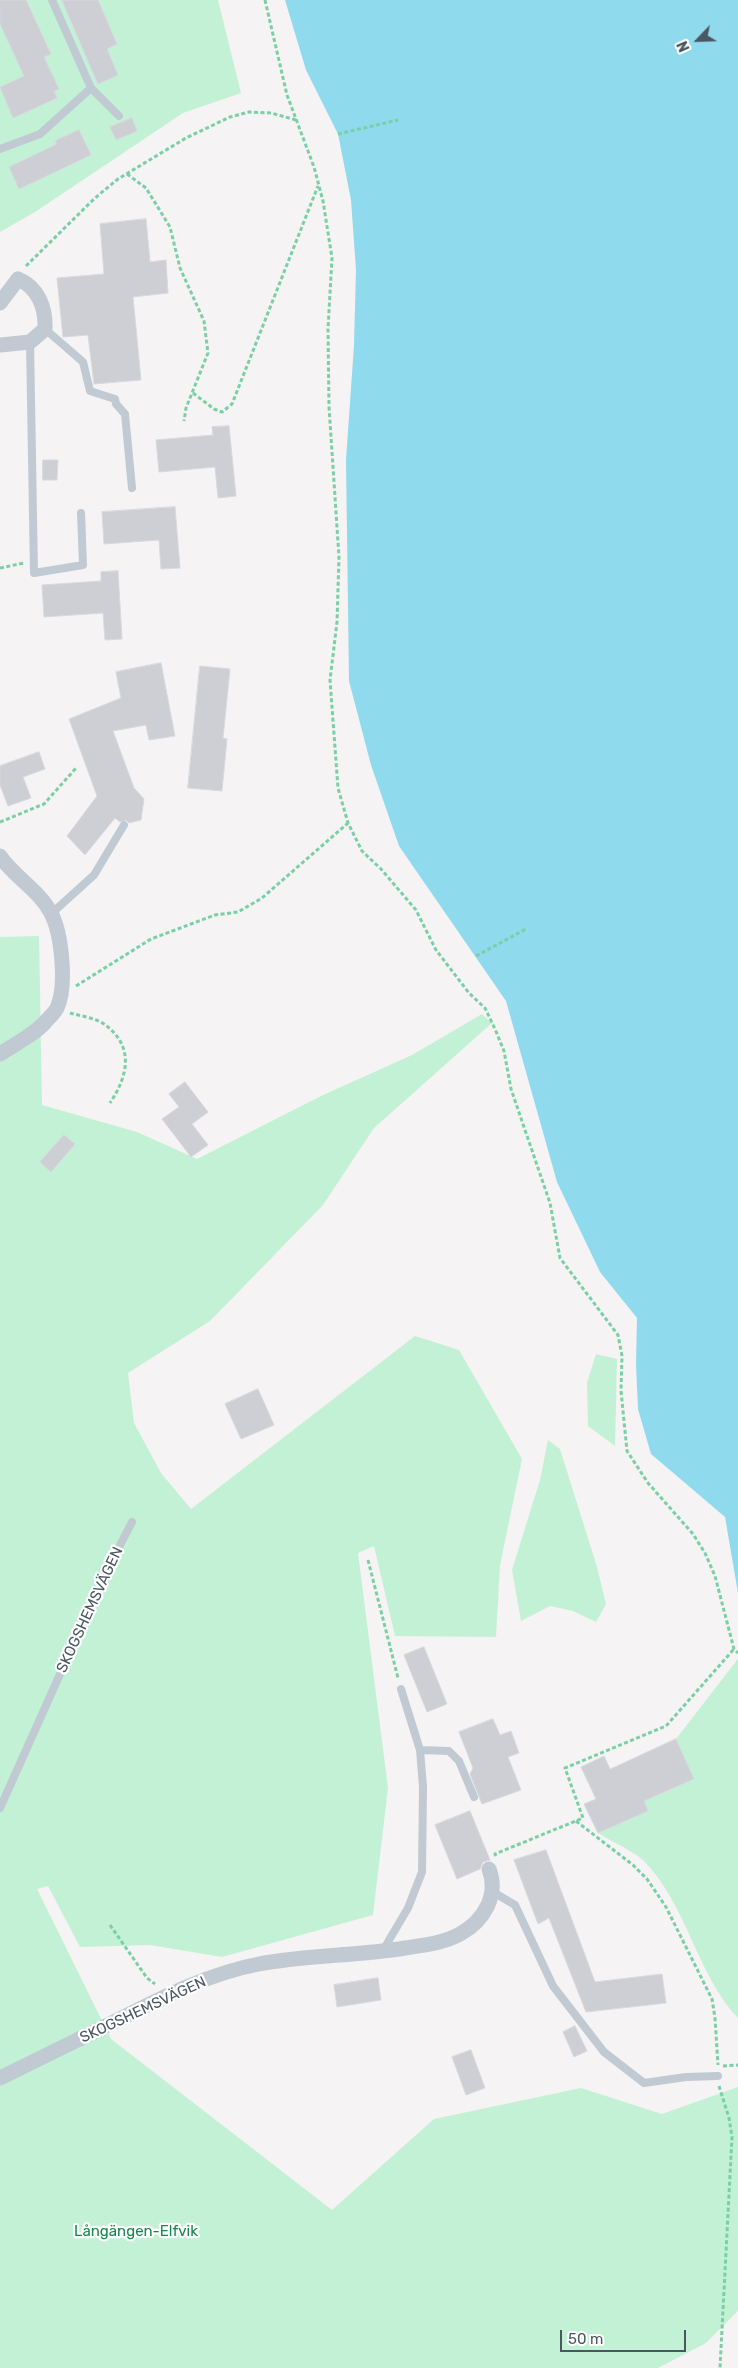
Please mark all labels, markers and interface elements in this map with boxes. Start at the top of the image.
north arrow [673,15,723,65]
text: N [674,38,694,54]
street label: SKOGSHEMSVÄGEN [53,1544,127,1676]
street label: SKOGSHEMSVÄGEN [77,1973,209,2047]
park label: Långängen-Elfvik [74,2223,198,2241]
scale bar [563,2320,689,2352]
text: 50 m [568,2330,603,2348]

